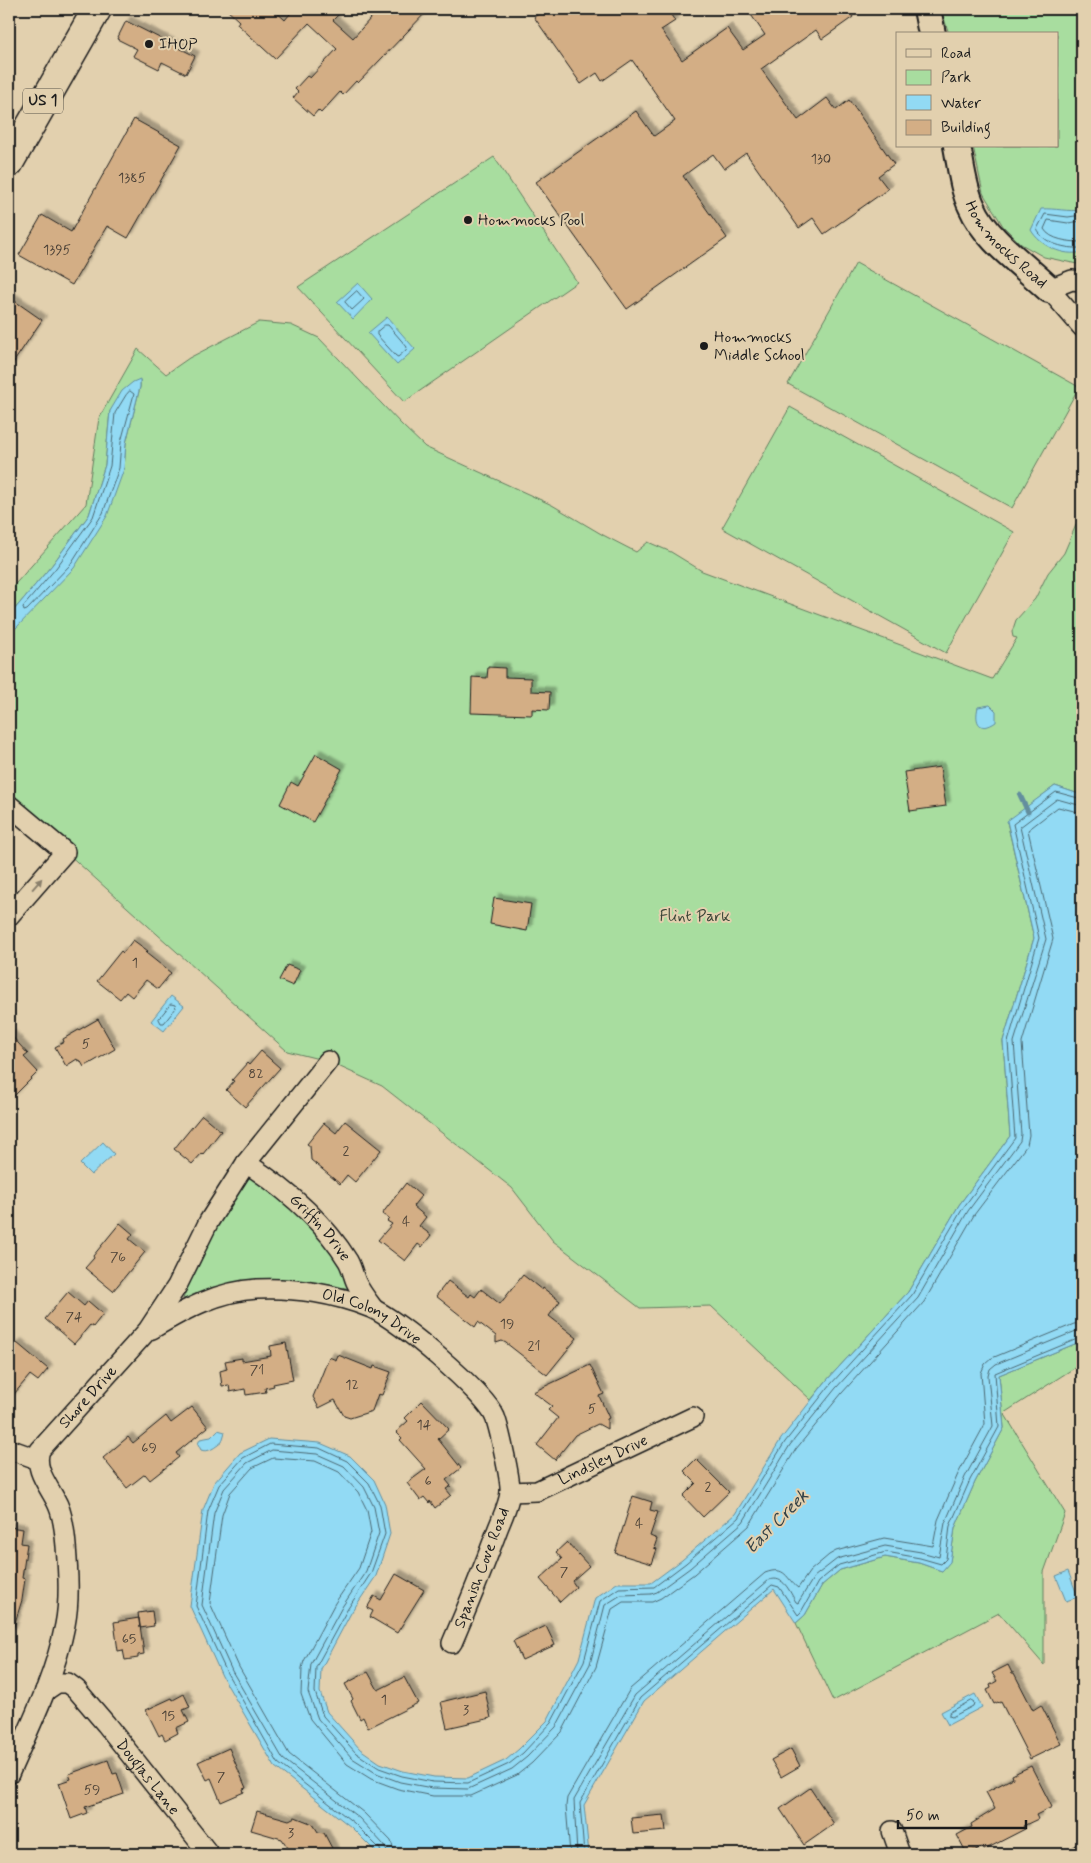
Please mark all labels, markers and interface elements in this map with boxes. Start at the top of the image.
legend [896,32,1058,148]
place label: IHOP [159,34,198,55]
marker: IHOP [143,38,155,50]
text: Road [941,44,971,64]
text: Park [941,68,971,88]
road number: US 1 [23,88,63,114]
text: Water [941,94,981,114]
text: Building [941,118,991,139]
house number: 130 [811,150,831,168]
house number: 1385 [118,169,146,187]
street label: Hommocks Road [960,197,1052,293]
place label: Hommocks Pool [478,210,584,231]
marker: Hommocks Pool [462,214,474,226]
house number: 1395 [43,241,71,259]
place label: Hommocks Middle School [714,327,805,366]
marker: Hommocks Middle School [698,340,710,352]
one-way arrow [31,878,43,890]
park label: Flint Park [660,906,730,927]
house number: 1 [132,954,138,972]
house number: 5 [82,1035,90,1053]
house number: 82 [248,1065,264,1083]
house number: 2 [343,1142,350,1160]
street label: Griffin Drive [285,1189,356,1265]
house number: 4 [402,1213,410,1231]
house number: 76 [110,1248,126,1266]
street label: Old Colony Drive [320,1284,426,1349]
house number: 74 [66,1308,83,1326]
house number: 19 [500,1315,514,1333]
house number: 21 [528,1337,540,1355]
street label: Shore Drive [54,1361,122,1433]
house number: 71 [250,1361,264,1379]
house number: 12 [345,1376,359,1394]
house number: 5 [588,1400,596,1418]
house number: 14 [417,1416,432,1434]
street label: Lindsley Drive [555,1430,651,1490]
house number: 69 [141,1439,157,1457]
house number: 6 [424,1472,432,1490]
house number: 2 [705,1478,712,1496]
water label: East Creek [740,1485,814,1559]
street label: Spanish Cove Road [449,1505,515,1631]
house number: 4 [635,1515,643,1533]
house number: 7 [560,1563,569,1581]
house number: 65 [122,1630,136,1648]
house number: 1 [381,1691,387,1709]
house number: 3 [463,1701,469,1719]
house number: 15 [161,1707,175,1725]
street label: Douglas Lane [111,1735,185,1819]
house number: 7 [217,1768,226,1786]
house number: 59 [84,1781,100,1799]
scale bar [898,1798,1026,1830]
text: 50 m [906,1806,940,1826]
house number: 3 [288,1824,294,1842]

